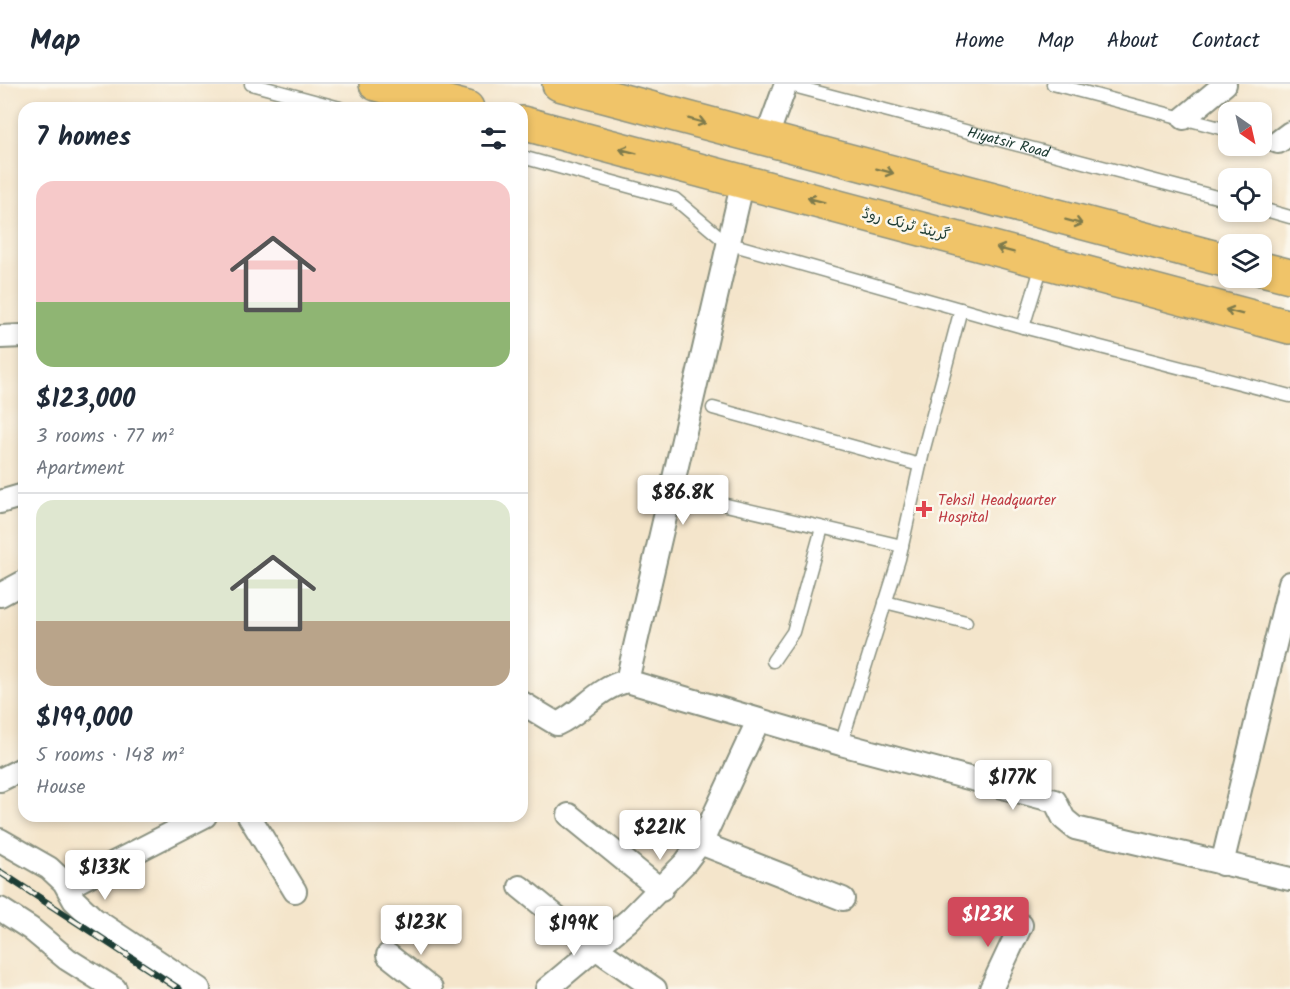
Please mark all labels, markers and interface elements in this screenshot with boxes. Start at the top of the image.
text: Map [30,19,81,64]
text: Home [955,25,1004,58]
text: Map [1037,25,1074,58]
text: About [1107,25,1158,58]
text: Contact [1191,25,1260,58]
north arrow [1218,102,1272,156]
map controls [1218,102,1272,288]
one-way arrow [687,115,706,127]
text: 7 homes [36,117,131,159]
street label: Hiyatsir Road [964,121,1053,166]
icon: filters [477,122,510,155]
one-way arrow [618,144,637,156]
one-way arrow [875,166,894,177]
button: locate [1218,168,1272,222]
one-way arrow [807,194,826,206]
street label: گرینڈ ٹرنک روڈ [859,202,952,248]
one-way arrow [1064,216,1083,228]
icon: home [219,220,327,328]
button: layers [1218,234,1272,288]
one-way arrow [995,244,1014,256]
one-way arrow [1224,305,1243,317]
text: $123,000 [36,379,135,421]
text: 3 rooms · 77 m² [36,421,174,453]
text: Apartment [36,453,125,485]
pin: $86.8K [634,475,732,526]
text: $86.8K [651,478,715,510]
place label: Tehsil Headquarter Hospital [938,489,1057,530]
marker: Tehsil Headquarter Hospital [915,500,933,518]
icon: home [219,539,327,647]
text: $199,000 [36,698,132,740]
text: 5 rooms · 148 m² [36,740,184,772]
pin: $177K [971,760,1055,811]
text: $177K [989,763,1037,795]
text: House [36,772,86,804]
pin: $221K [618,810,702,861]
text: $221K [633,813,687,845]
pin: $133K [63,850,147,901]
text: $133K [79,853,131,885]
pin: $123K [946,897,1030,948]
text: $123K [962,900,1014,932]
pin: $123K [379,905,463,956]
pin: $199K [532,906,616,957]
text: $123K [395,908,447,940]
text: $199K [549,909,599,941]

